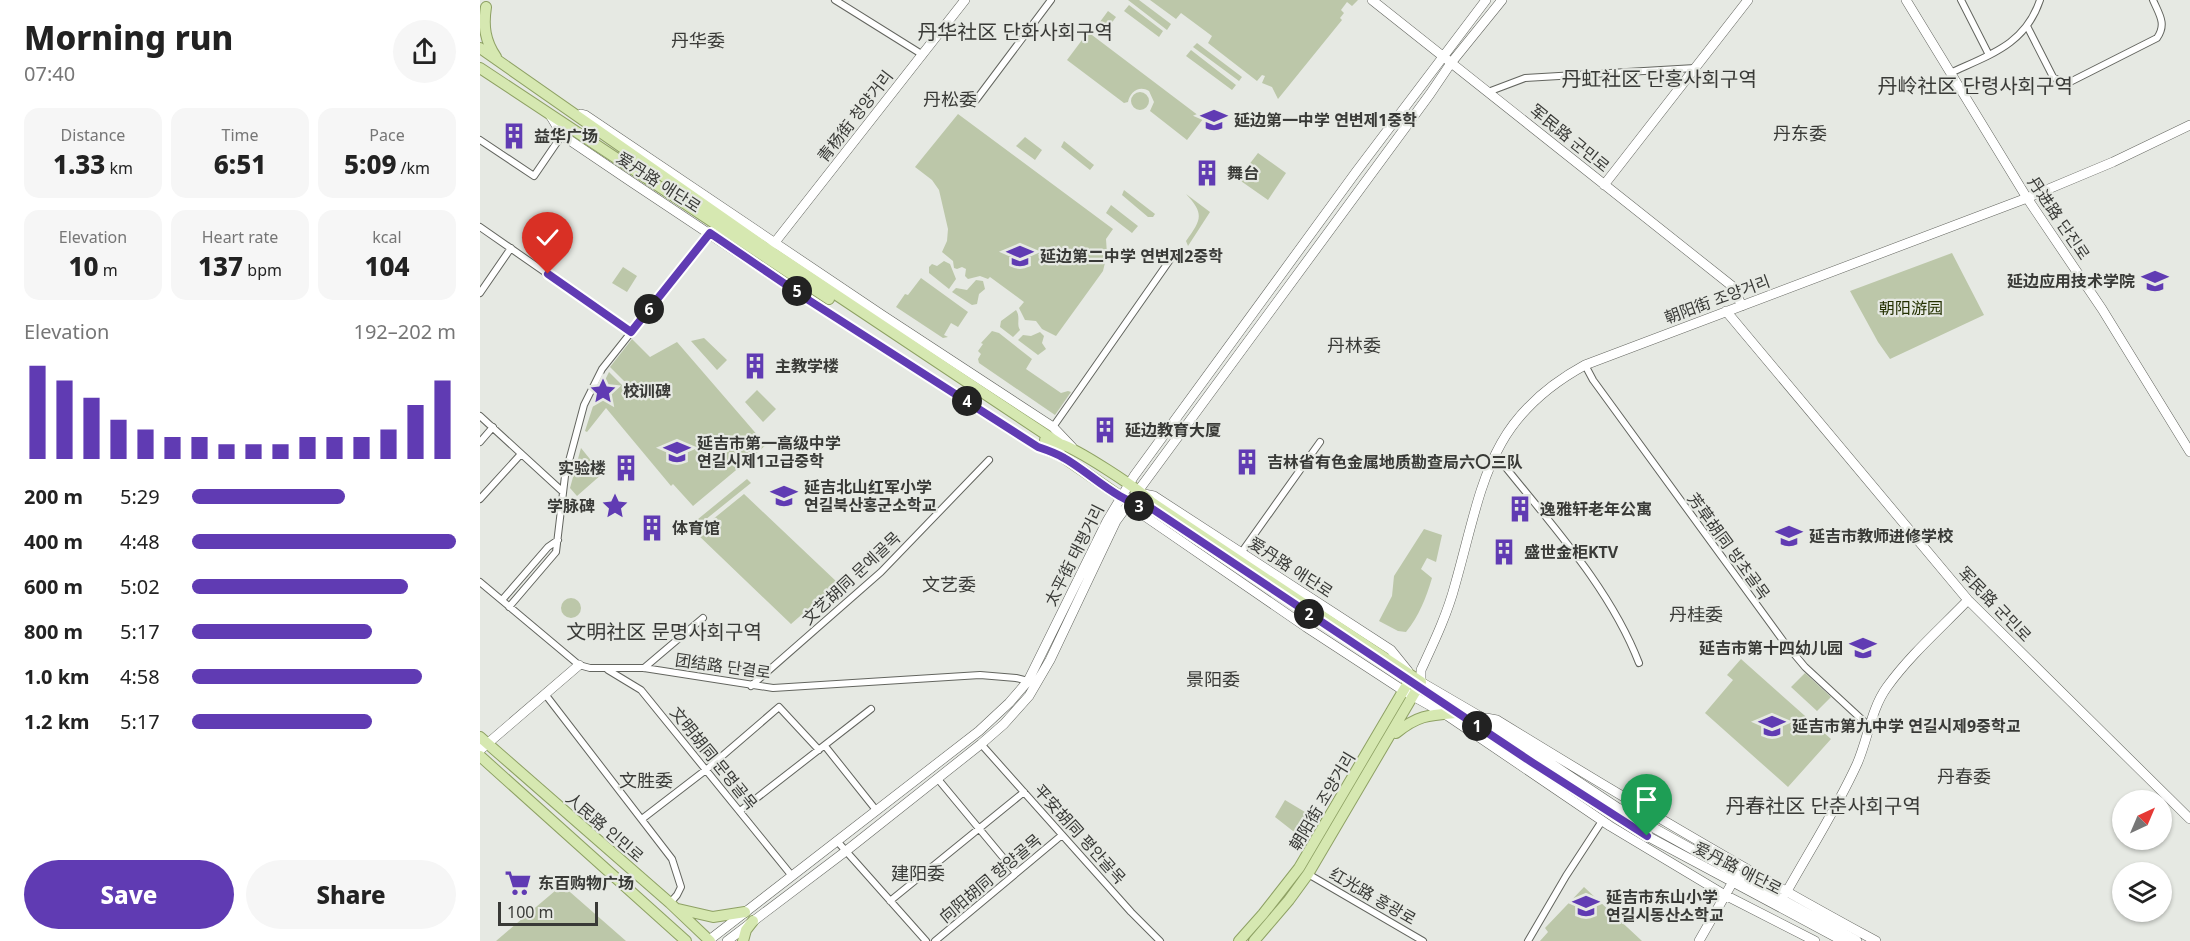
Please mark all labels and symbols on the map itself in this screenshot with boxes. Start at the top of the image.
district label: 丹华社区 단화사회구역 [917,18,1113,45]
district label: 丹华委 [671,28,725,52]
street label: 青杨街 청양거리 [812,65,898,167]
district label: 丹虹社区 단홍사회구역 [1561,65,1757,92]
district label: 丹岭社区 단령사회구역 [1877,72,2073,99]
district label: 丹松委 [923,87,977,111]
street label: 军民路 군민로 [1526,99,1615,177]
school or university icon: 延边第一中学 연변제1중학 [1199,105,1229,135]
place label: 延边第一中学 연변제1중학 [1234,109,1417,131]
building icon: 益华广场 [499,121,529,151]
district label: 丹东委 [1773,121,1827,145]
place label: 益华广场 [534,125,598,147]
street label: 爱丹路 애단로 [613,147,706,218]
building icon: 舞台 [1192,158,1222,188]
place label: 舞台 [1227,162,1259,184]
street label: 丹进路 단진로 [2023,172,2095,264]
pin [522,212,573,274]
school or university icon: 延边第二中学 연변제2중학 [1005,241,1035,271]
place label: 延边第二中学 연변제2중학 [1040,245,1223,267]
school or university icon: 延边应用技术学院 [2140,266,2170,296]
street label: 朝阳街 조양거리 [1661,270,1773,328]
place label: 延边应用技术学院 [2007,270,2135,292]
pin: 5 [782,276,812,306]
pin: 6 [634,294,664,324]
park label: 朝阳游园 [1879,297,1943,319]
district label: 丹林委 [1327,333,1381,357]
building icon: 主教学楼 [740,351,770,381]
place label: 主教学楼 [775,355,839,377]
place icon: 校训碑 [588,376,618,406]
place label: 校训碑 [623,380,671,402]
pin: 4 [952,386,982,416]
building icon: 延边教育大厦 [1090,415,1120,445]
place label: 延边教育大厦 [1125,419,1221,441]
place label: 延吉市第一高级中学 연길시제1고급중학 [697,432,841,472]
school or university icon: 延吉市第一高级中学 연길시제1고급중학 [662,437,692,467]
building icon: 吉林省有色金属地质勘查局六〇三队 [1232,447,1262,477]
place label: 吉林省有色金属地质勘查局六〇三队 [1267,451,1523,473]
building icon: 实验楼 [611,453,641,483]
place label: 实验楼 [558,457,606,479]
place label: 延吉北山红军小学 연길북산홍군소학교 [804,476,937,516]
school or university icon: 延吉北山红军小学 연길북산홍군소학교 [769,481,799,511]
street label: 芳草胡同 방초골목 [1683,488,1775,604]
place icon: 学脉碑 [600,491,630,521]
pin: 3 [1124,491,1154,521]
building icon: 逸雅轩老年公寓 [1505,494,1535,524]
place label: 学脉碑 [547,495,595,517]
place label: 逸雅轩老年公寓 [1540,498,1652,520]
street label: 太平街 태평거리 [1039,501,1109,609]
building icon: 体育馆 [637,513,667,543]
place label: 体育馆 [672,517,720,539]
school or university icon: 延吉市教师进修学校 [1774,521,1804,551]
place label: 延吉市教师进修学校 [1809,525,1954,547]
street label: 文艺胡同 문예골목 [797,526,905,629]
street label: 爱丹路 애단로 [1245,532,1338,603]
building icon: 盛世金柜KTV [1489,537,1519,567]
place label: 盛世金柜KTV [1524,541,1619,563]
street label: 军民路 군민로 [1954,562,2037,646]
district label: 文艺委 [922,572,976,596]
pin: 2 [1294,599,1324,629]
district label: 丹桂委 [1669,602,1723,626]
district label: 文明社区 문명사회구역 [566,618,762,645]
school or university icon: 延吉市第十四幼儿园 [1848,633,1878,663]
place label: 延吉市第十四幼儿园 [1699,637,1843,659]
street label: 团结路 단결로 [674,648,772,684]
district label: 景阳委 [1186,667,1240,691]
street label: 文明胡同 문명골목 [665,702,763,815]
pin: 1 [1462,711,1492,741]
school or university icon: 延吉市第九中学 연길시제9중학교 [1757,711,1787,741]
place label: 延吉市第九中学 연길시제9중학교 [1792,715,2021,737]
street label: 朝阳街 조양거리 [1284,748,1360,854]
district label: 丹春委 [1937,764,1991,788]
district label: 文胜委 [619,768,673,792]
pin [1621,774,1672,836]
street label: 平安胡同 평안골목 [1029,779,1131,889]
street label: 人民路 인민로 [561,787,649,867]
north arrow [2112,790,2172,850]
district label: 丹春社区 단춘사회구역 [1725,792,1921,819]
street label: 向阳胡同 향양골목 [934,829,1046,927]
street label: 爱丹路 애단로 [1690,836,1786,900]
district label: 建阳委 [891,861,945,885]
street label: 红光路 홍광로 [1326,862,1420,930]
supermarket icon: 东百购物广场 [503,868,533,898]
place label: 东百购物广场 [538,872,634,894]
place label: 延吉市东山小学 연길시동산소학교 [1606,886,1724,926]
school or university icon: 延吉市东山小学 연길시동산소학교 [1571,891,1601,921]
scale bar [498,899,598,926]

